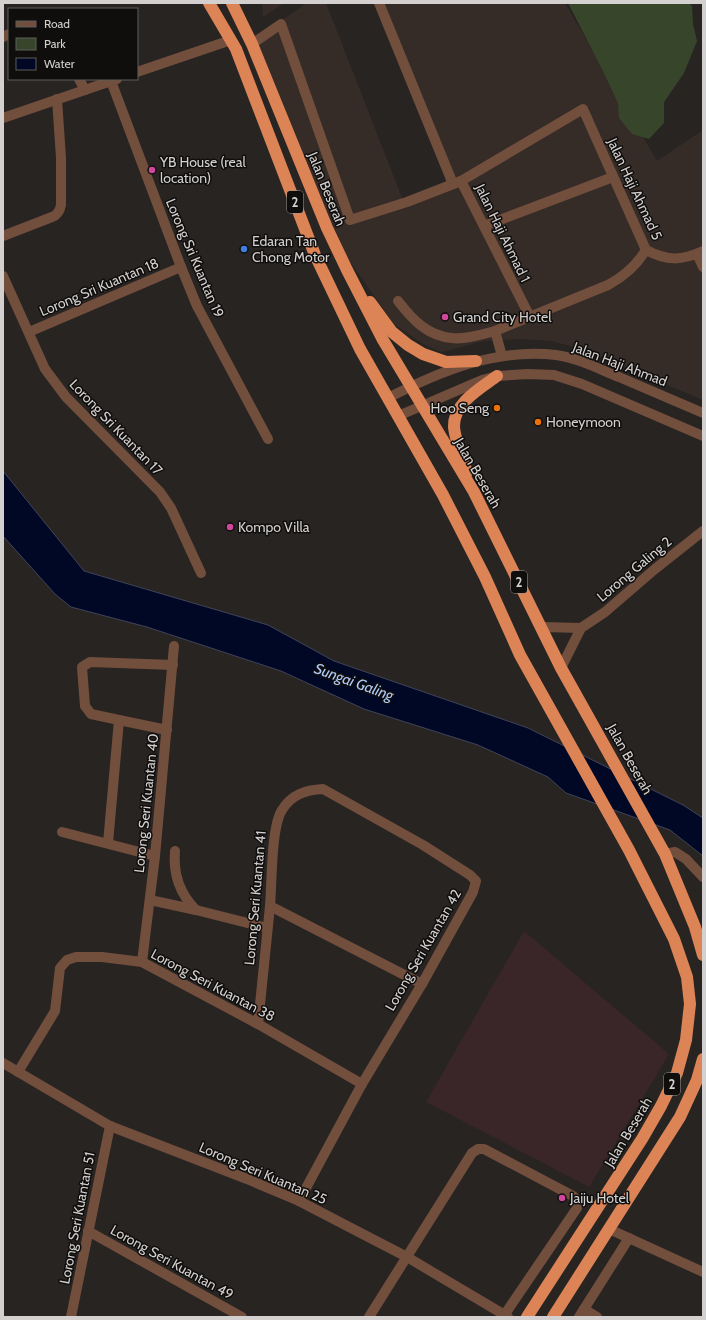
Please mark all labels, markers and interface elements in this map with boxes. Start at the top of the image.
legend [8,8,138,80]
text: Road [44,16,70,31]
text: Park [44,36,66,51]
text: Water [44,56,75,71]
street label: Jalan Haji Ahmad 5 [603,134,666,243]
street label: Jalan Beserah [304,148,350,229]
place label: YB House (real location) [159,153,246,187]
marker: YB House (real location) [147,165,157,175]
street label: Jalan Haji Ahmad 1 [471,180,535,285]
road number: 2 [287,191,303,213]
street label: Lorong Sri Kuantan 19 [162,196,228,320]
place label: Edaran Tan Chong Motor [252,232,330,266]
marker: Edaran Tan Chong Motor [239,244,249,254]
street label: Lorong Sri Kuantan 18 [37,254,161,320]
place label: Grand City Hotel [453,308,552,326]
marker: Grand City Hotel [440,312,450,322]
street label: Jalan Haji Ahmad [569,337,670,390]
street label: Lorong Sri Kuantan 17 [66,375,166,479]
place label: Hoo Seng [431,399,490,417]
marker: Hoo Seng [492,403,502,413]
place label: Honeymoon [546,413,621,431]
marker: Honeymoon [533,417,543,427]
street label: Jalan Beserah [450,434,505,511]
place label: Kompo Villa [238,518,310,536]
marker: Kompo Villa [225,522,235,532]
street label: Lorong Galing 2 [593,532,675,606]
road number: 2 [511,571,527,593]
water label: Sungai Galing [312,659,397,705]
street label: Jalan Beserah [603,720,657,798]
street label: Lorong Seri Kuantan 40 [130,732,162,874]
street label: Lorong Seri Kuantan 41 [240,830,270,966]
street label: Lorong Seri Kuantan 42 [381,886,465,1014]
street label: Lorong Seri Kuantan 38 [148,945,278,1025]
road number: 2 [664,1073,680,1095]
street label: Jalan Beserah [600,1094,656,1171]
street label: Lorong Seri Kuantan 25 [196,1138,330,1208]
street label: Lorong Seri Kuantan 51 [55,1150,99,1286]
place label: Jaiju Hotel [569,1189,630,1207]
marker: Jaiju Hotel [557,1193,567,1203]
street label: Lorong Seri Kuantan 49 [107,1221,237,1303]

